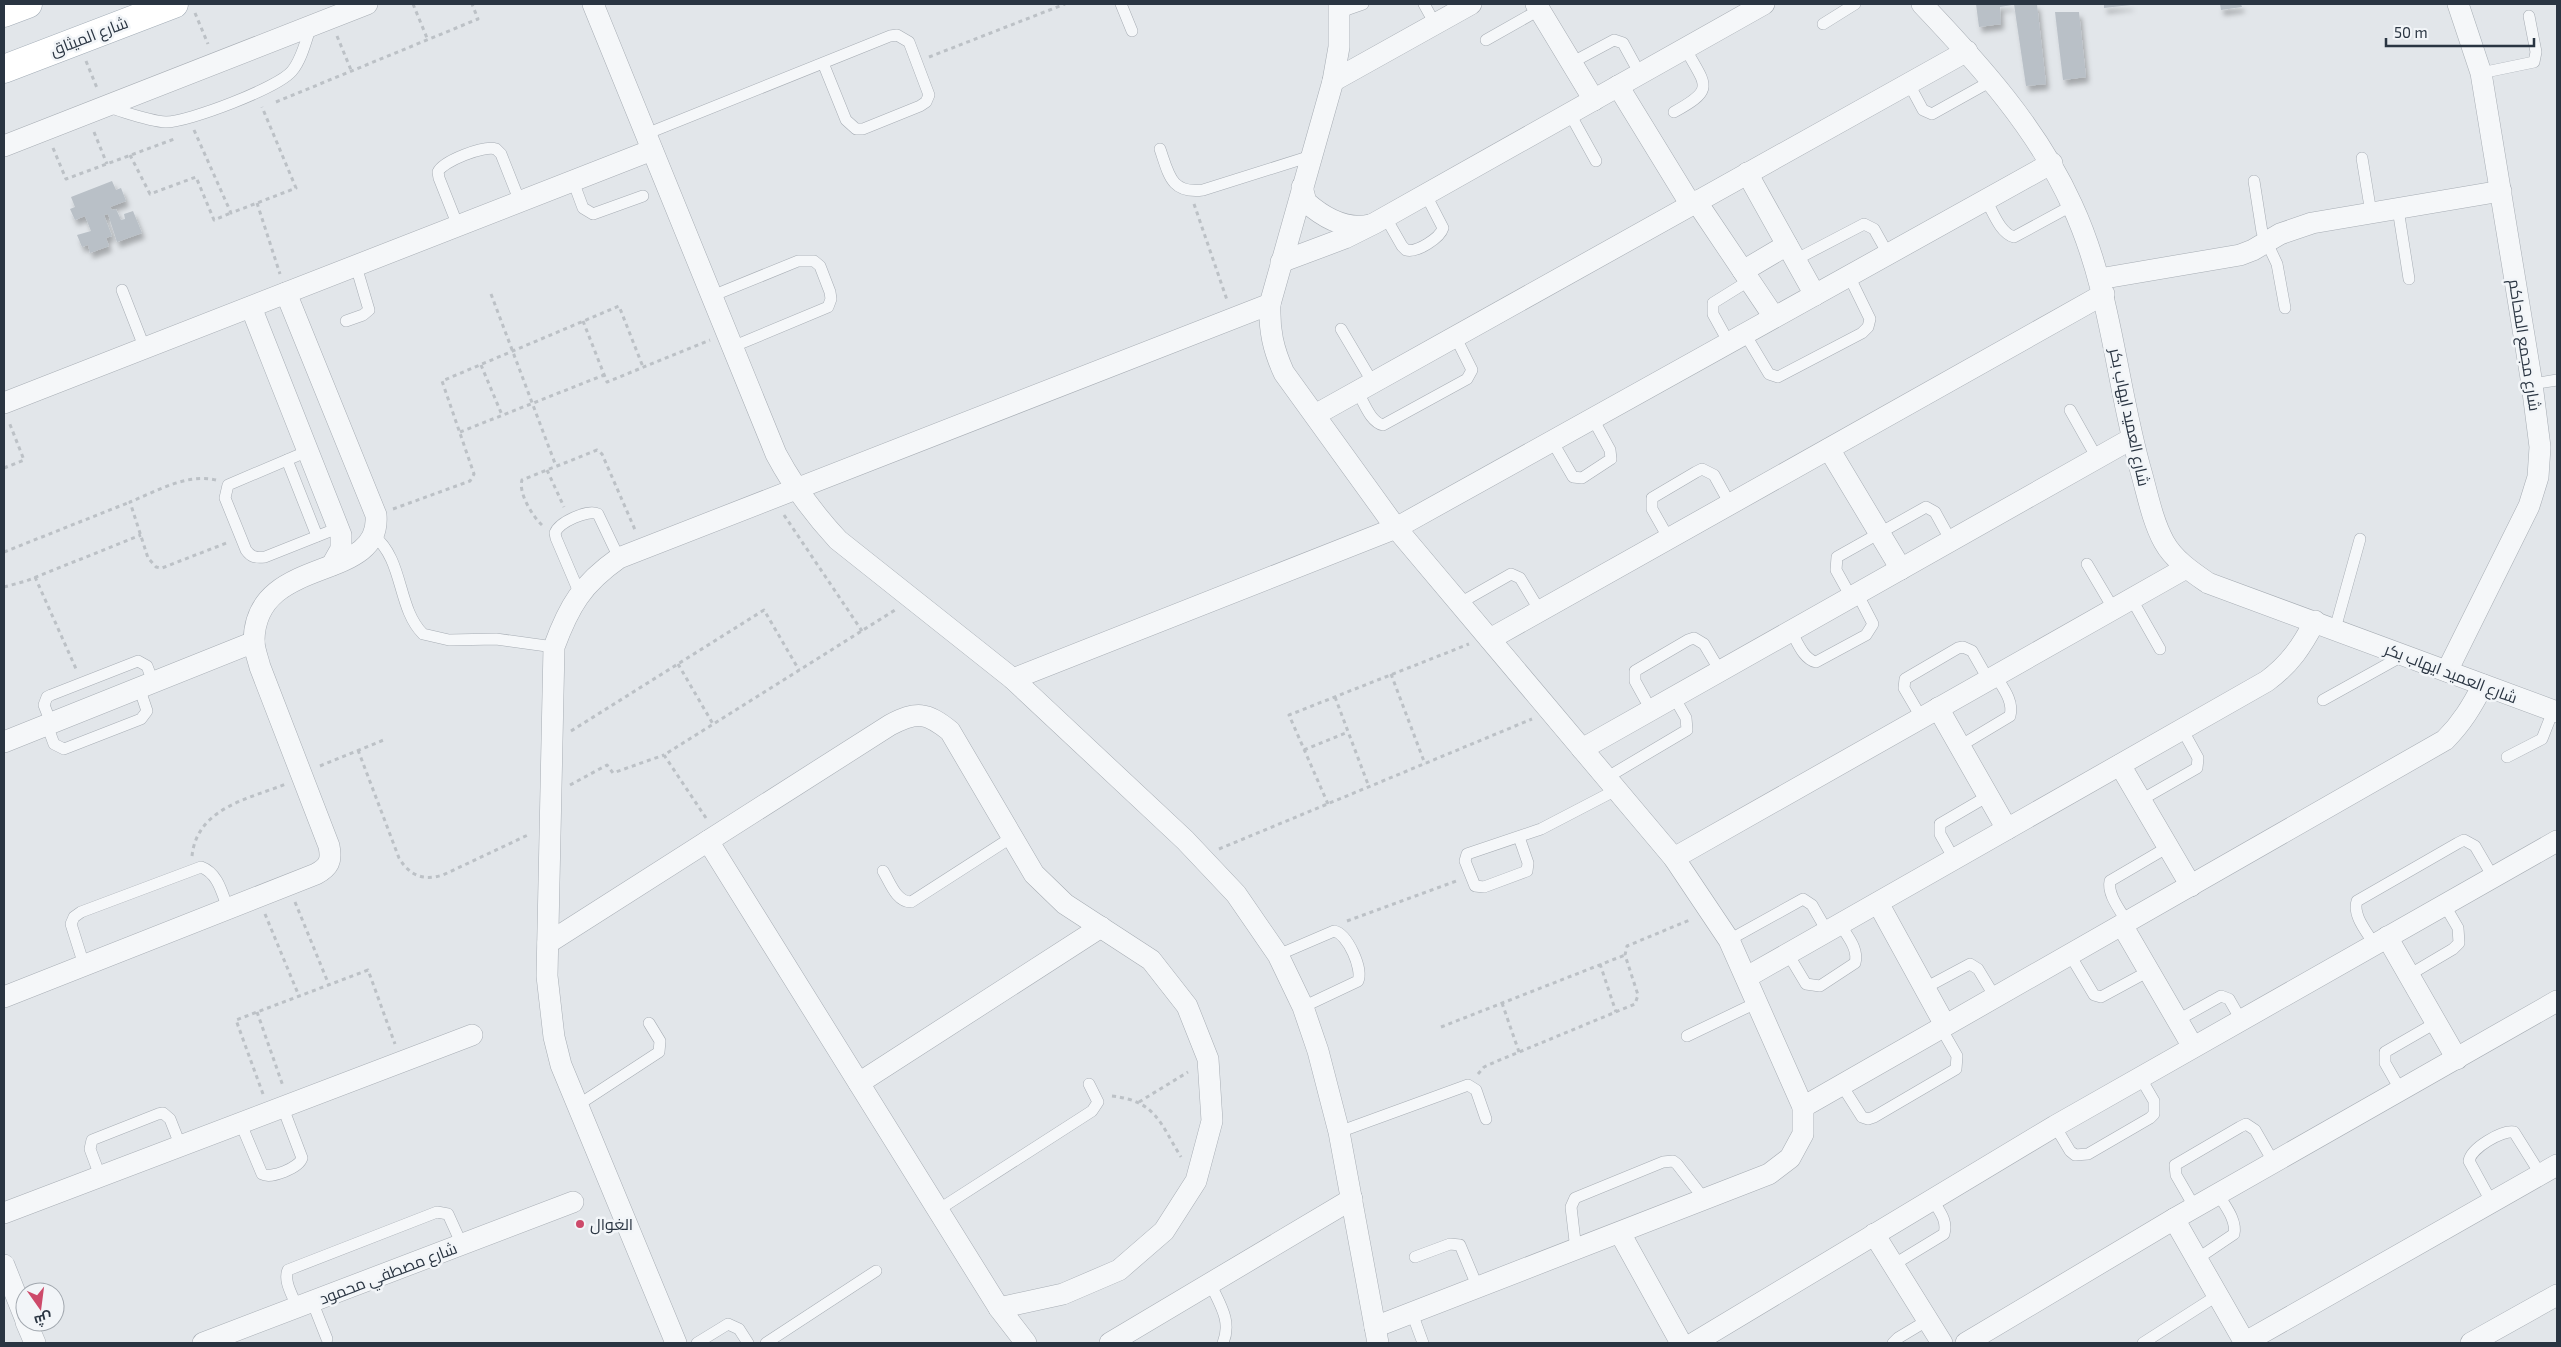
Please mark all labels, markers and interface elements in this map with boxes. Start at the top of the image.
street label: شارع الميثاق [47,12,132,62]
scale bar [2386,15,2534,47]
text: 50 m [2394,23,2428,41]
street label: شارع مجمع المحاكم [2503,278,2545,413]
street label: شارع العميد ايهاب بكر [2103,345,2154,488]
street label: شارع العميد ايهاب بكر [2380,638,2520,709]
place label: الغوال [590,1214,633,1235]
marker: الغوال [574,1218,586,1230]
street label: شارع مصطفي محمود [316,1237,461,1312]
north arrow [15,1282,65,1332]
text: ش [32,1309,54,1331]

